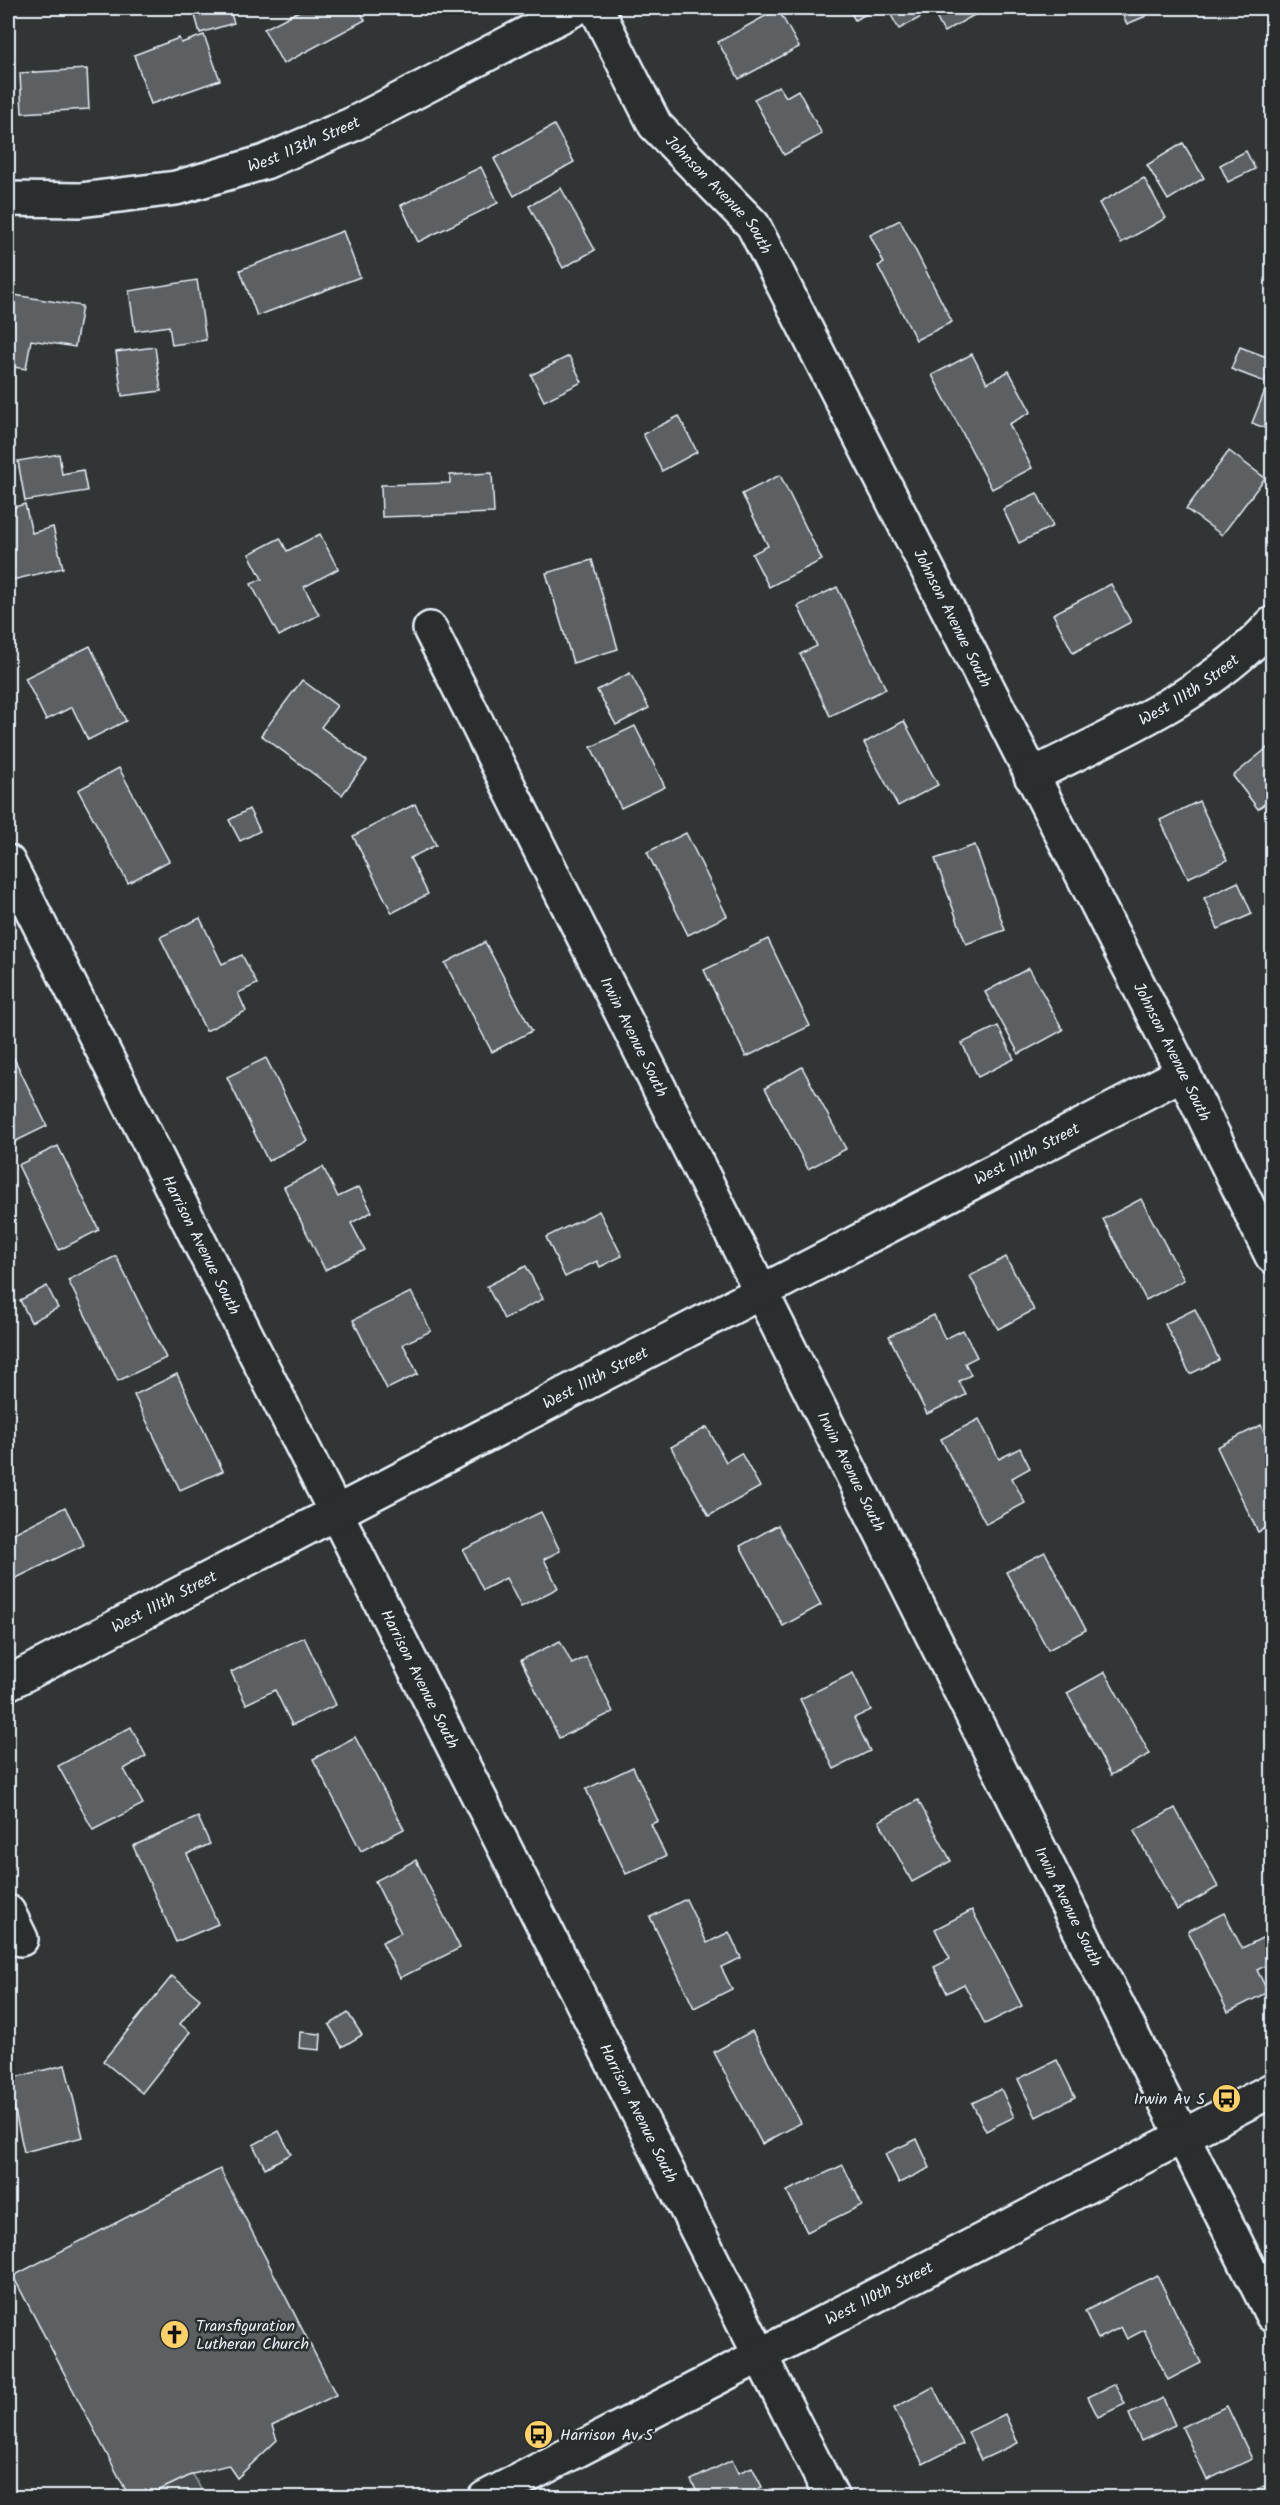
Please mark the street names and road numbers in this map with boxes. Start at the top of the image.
street label: West 113th Street [245,109,365,179]
street label: Johnson Avenue South [659,130,778,259]
street label: Johnson Avenue South [907,545,998,692]
street label: West 111th Street [1134,648,1245,732]
street label: Irwin Avenue South [593,972,674,1101]
street label: Johnson Avenue South [1127,978,1217,1126]
street label: West 111th Street [970,1116,1085,1192]
street label: Harrison Avenue South [155,1171,247,1319]
street label: West 111th Street [538,1340,654,1416]
street label: Irwin Avenue South [810,1407,891,1536]
street label: West 111th Street [107,1564,222,1640]
street label: Harrison Avenue South [374,1605,465,1753]
street label: Irwin Avenue South [1027,1842,1109,1971]
street label: Harrison Avenue South [593,2039,684,2187]
street label: West 110th Street [821,2255,938,2332]

